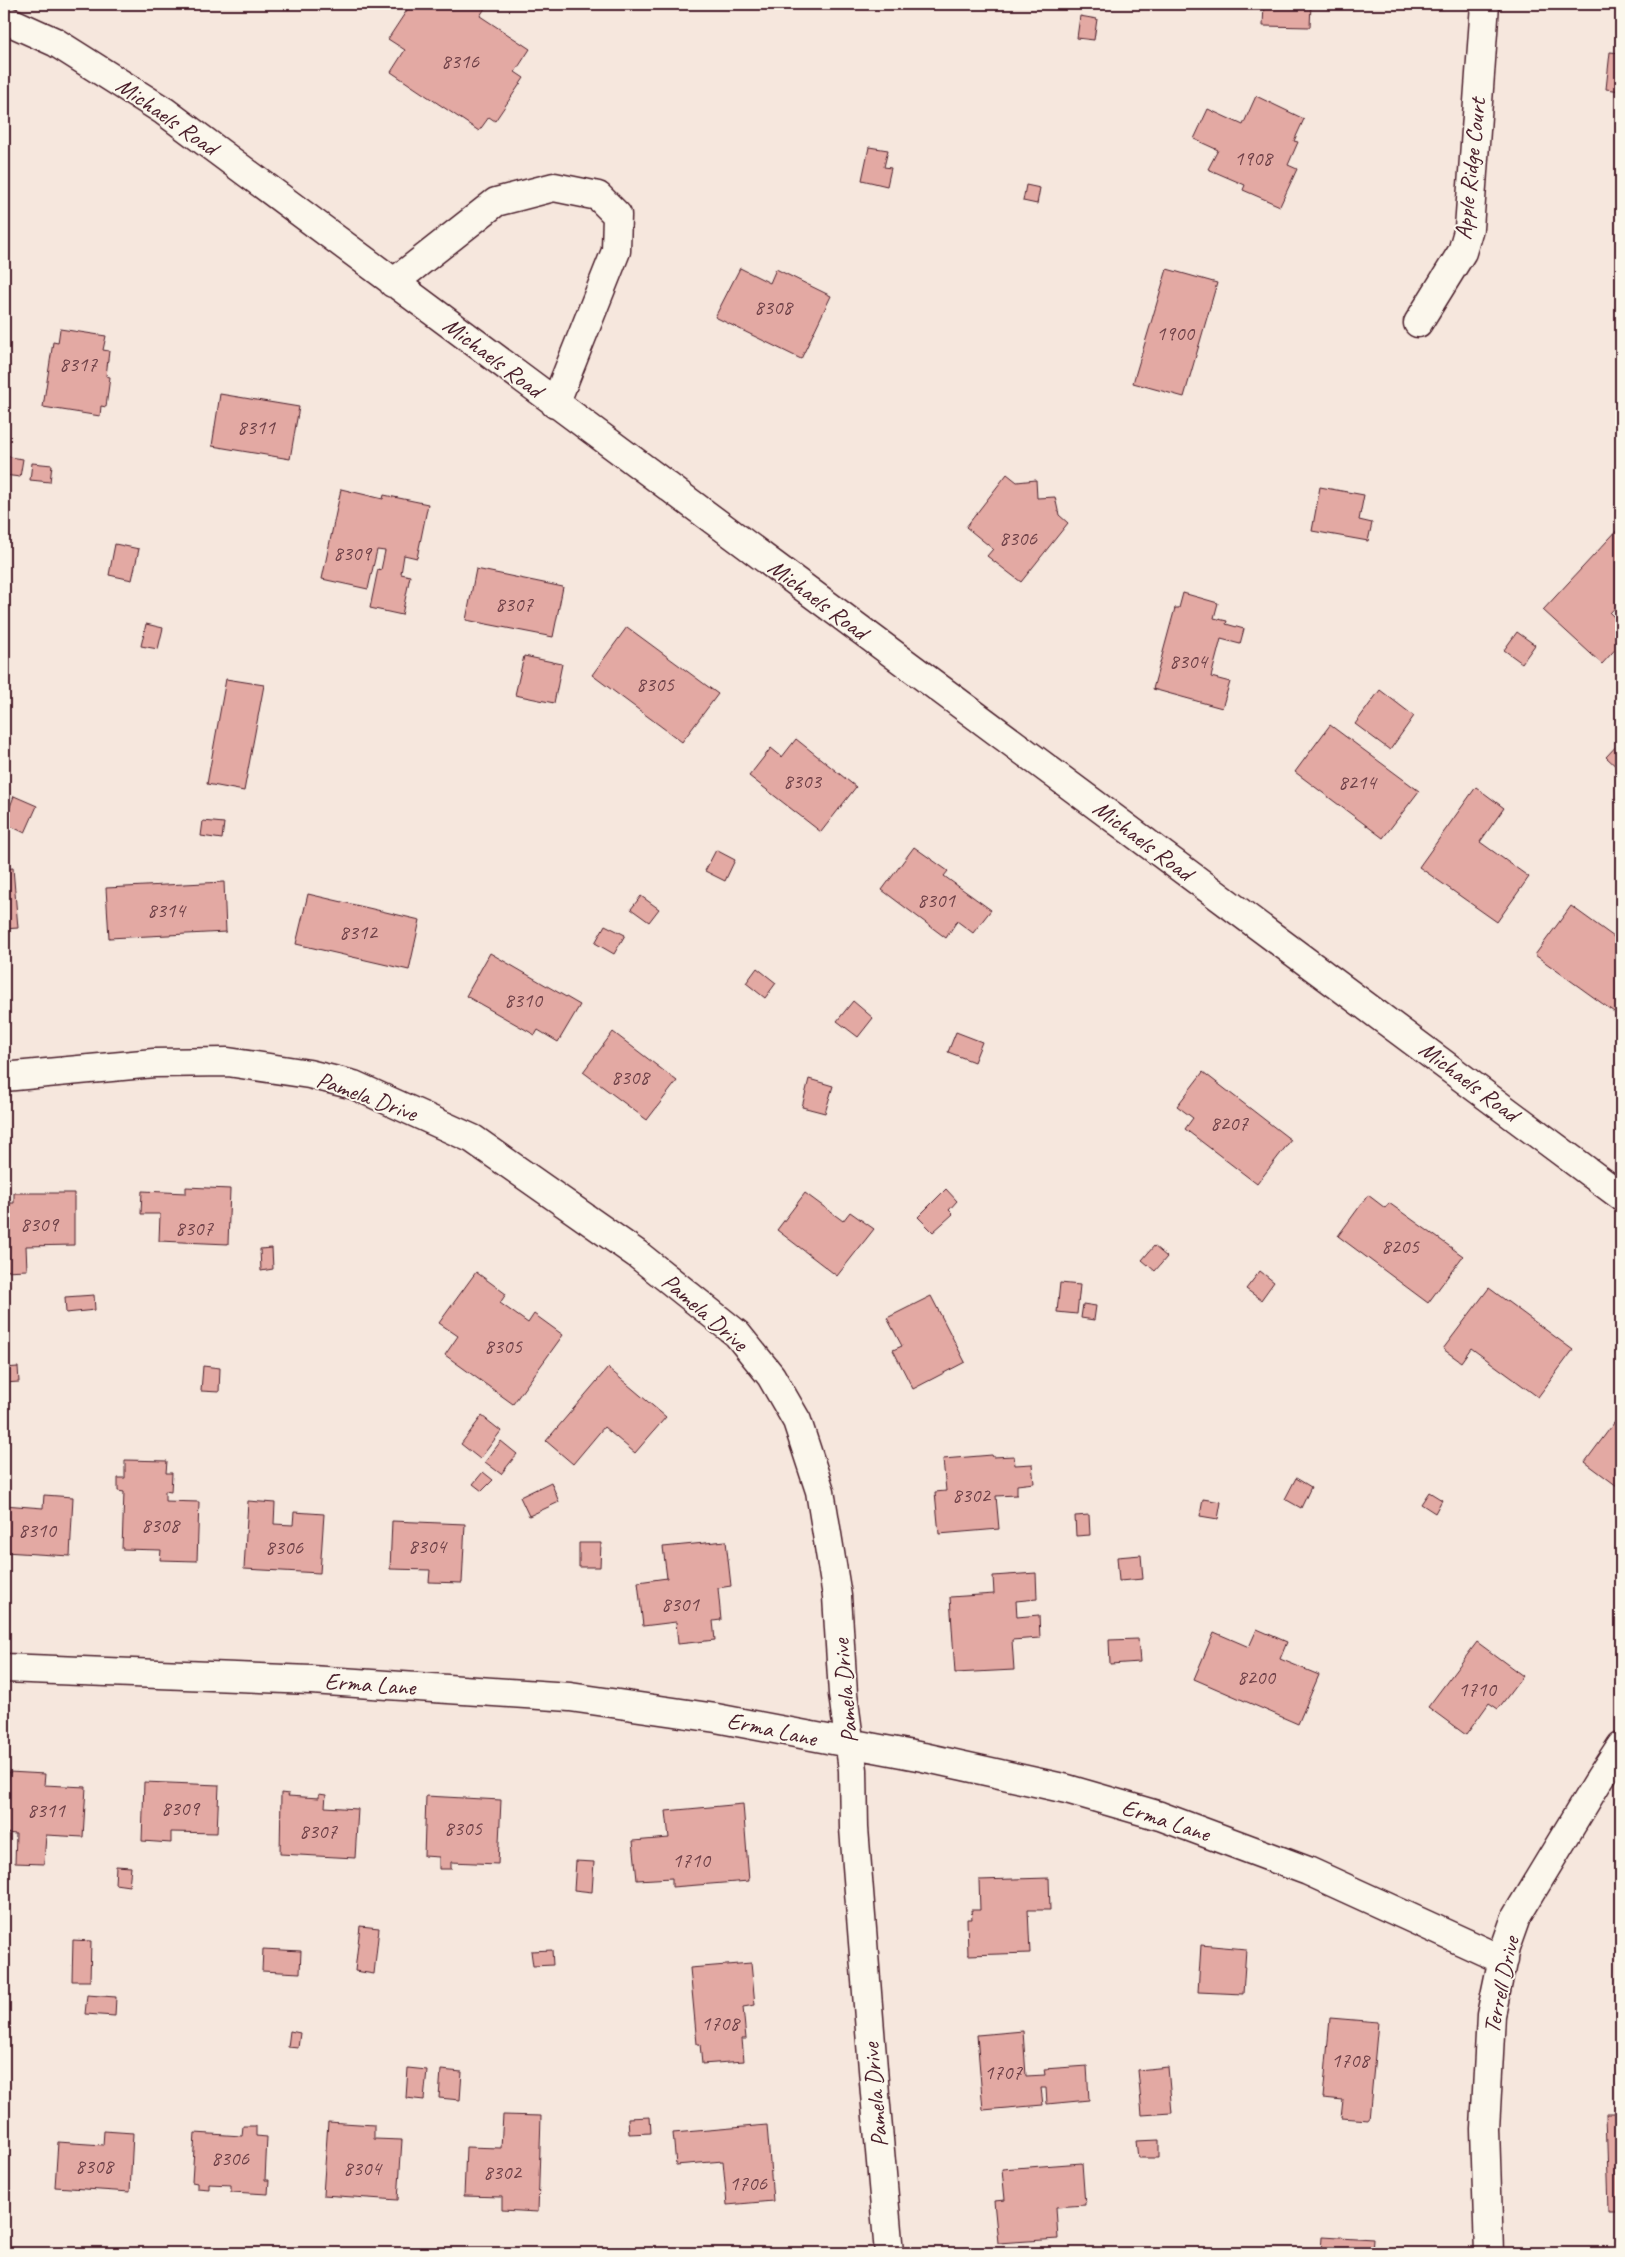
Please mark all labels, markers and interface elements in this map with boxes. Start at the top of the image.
house number: 8316 [441,48,479,74]
street label: Michaels Road [110,70,226,164]
street label: Apple Ridge Court [1448,95,1493,241]
house number: 1908 [1234,145,1274,171]
house number: 8308 [754,294,794,320]
street label: Michaels Road [437,310,552,406]
house number: 1900 [1156,320,1195,346]
house number: 8317 [59,351,98,377]
house number: 8311 [237,414,276,440]
house number: 8306 [999,525,1037,551]
house number: 8309 [333,540,372,566]
street label: Michaels Road [762,552,877,648]
house number: 8307 [495,591,534,617]
house number: 8304 [1169,648,1209,674]
house number: 8305 [636,671,675,697]
house number: 8303 [783,768,822,794]
house number: 8214 [1338,769,1378,795]
street label: Michaels Road [1087,793,1202,889]
house number: 8301 [917,887,956,913]
house number: 8314 [147,897,187,923]
house number: 8312 [339,919,378,945]
house number: 8310 [504,987,543,1013]
street label: Michaels Road [1413,1034,1528,1130]
street label: Pamela Drive [313,1064,423,1129]
house number: 8308 [611,1064,651,1090]
house number: 8207 [1210,1110,1249,1136]
house number: 8309 [20,1211,59,1237]
house number: 8307 [175,1215,214,1241]
house number: 8205 [1381,1233,1420,1259]
street label: Pamela Drive [656,1266,756,1359]
house number: 8305 [484,1333,523,1359]
house number: 8302 [952,1482,991,1508]
house number: 8308 [141,1512,181,1538]
house number: 8310 [18,1517,57,1543]
house number: 8304 [408,1533,448,1559]
house number: 8306 [265,1534,303,1560]
house number: 8301 [661,1591,700,1617]
street label: Pamela Drive [825,1635,865,1744]
house number: 8200 [1237,1664,1276,1690]
street label: Erma Lane [324,1666,419,1702]
house number: 1710 [1458,1676,1497,1702]
street label: Erma Lane [724,1705,822,1754]
street label: Erma Lane [1118,1792,1216,1849]
house number: 8309 [161,1795,200,1821]
house number: 8311 [27,1797,66,1823]
house number: 8305 [444,1815,483,1841]
house number: 8307 [299,1818,338,1844]
house number: 1710 [672,1847,711,1873]
street label: Terrell Drive [1476,1932,1526,2036]
house number: 1708 [701,2010,741,2036]
street label: Pamela Drive [855,2039,895,2148]
house number: 1708 [1331,2047,1371,2073]
house number: 1707 [984,2059,1023,2085]
house number: 8306 [211,2145,249,2171]
house number: 8308 [75,2153,115,2179]
house number: 8304 [343,2155,383,2181]
house number: 8302 [483,2159,522,2185]
house number: 1706 [729,2170,767,2196]

